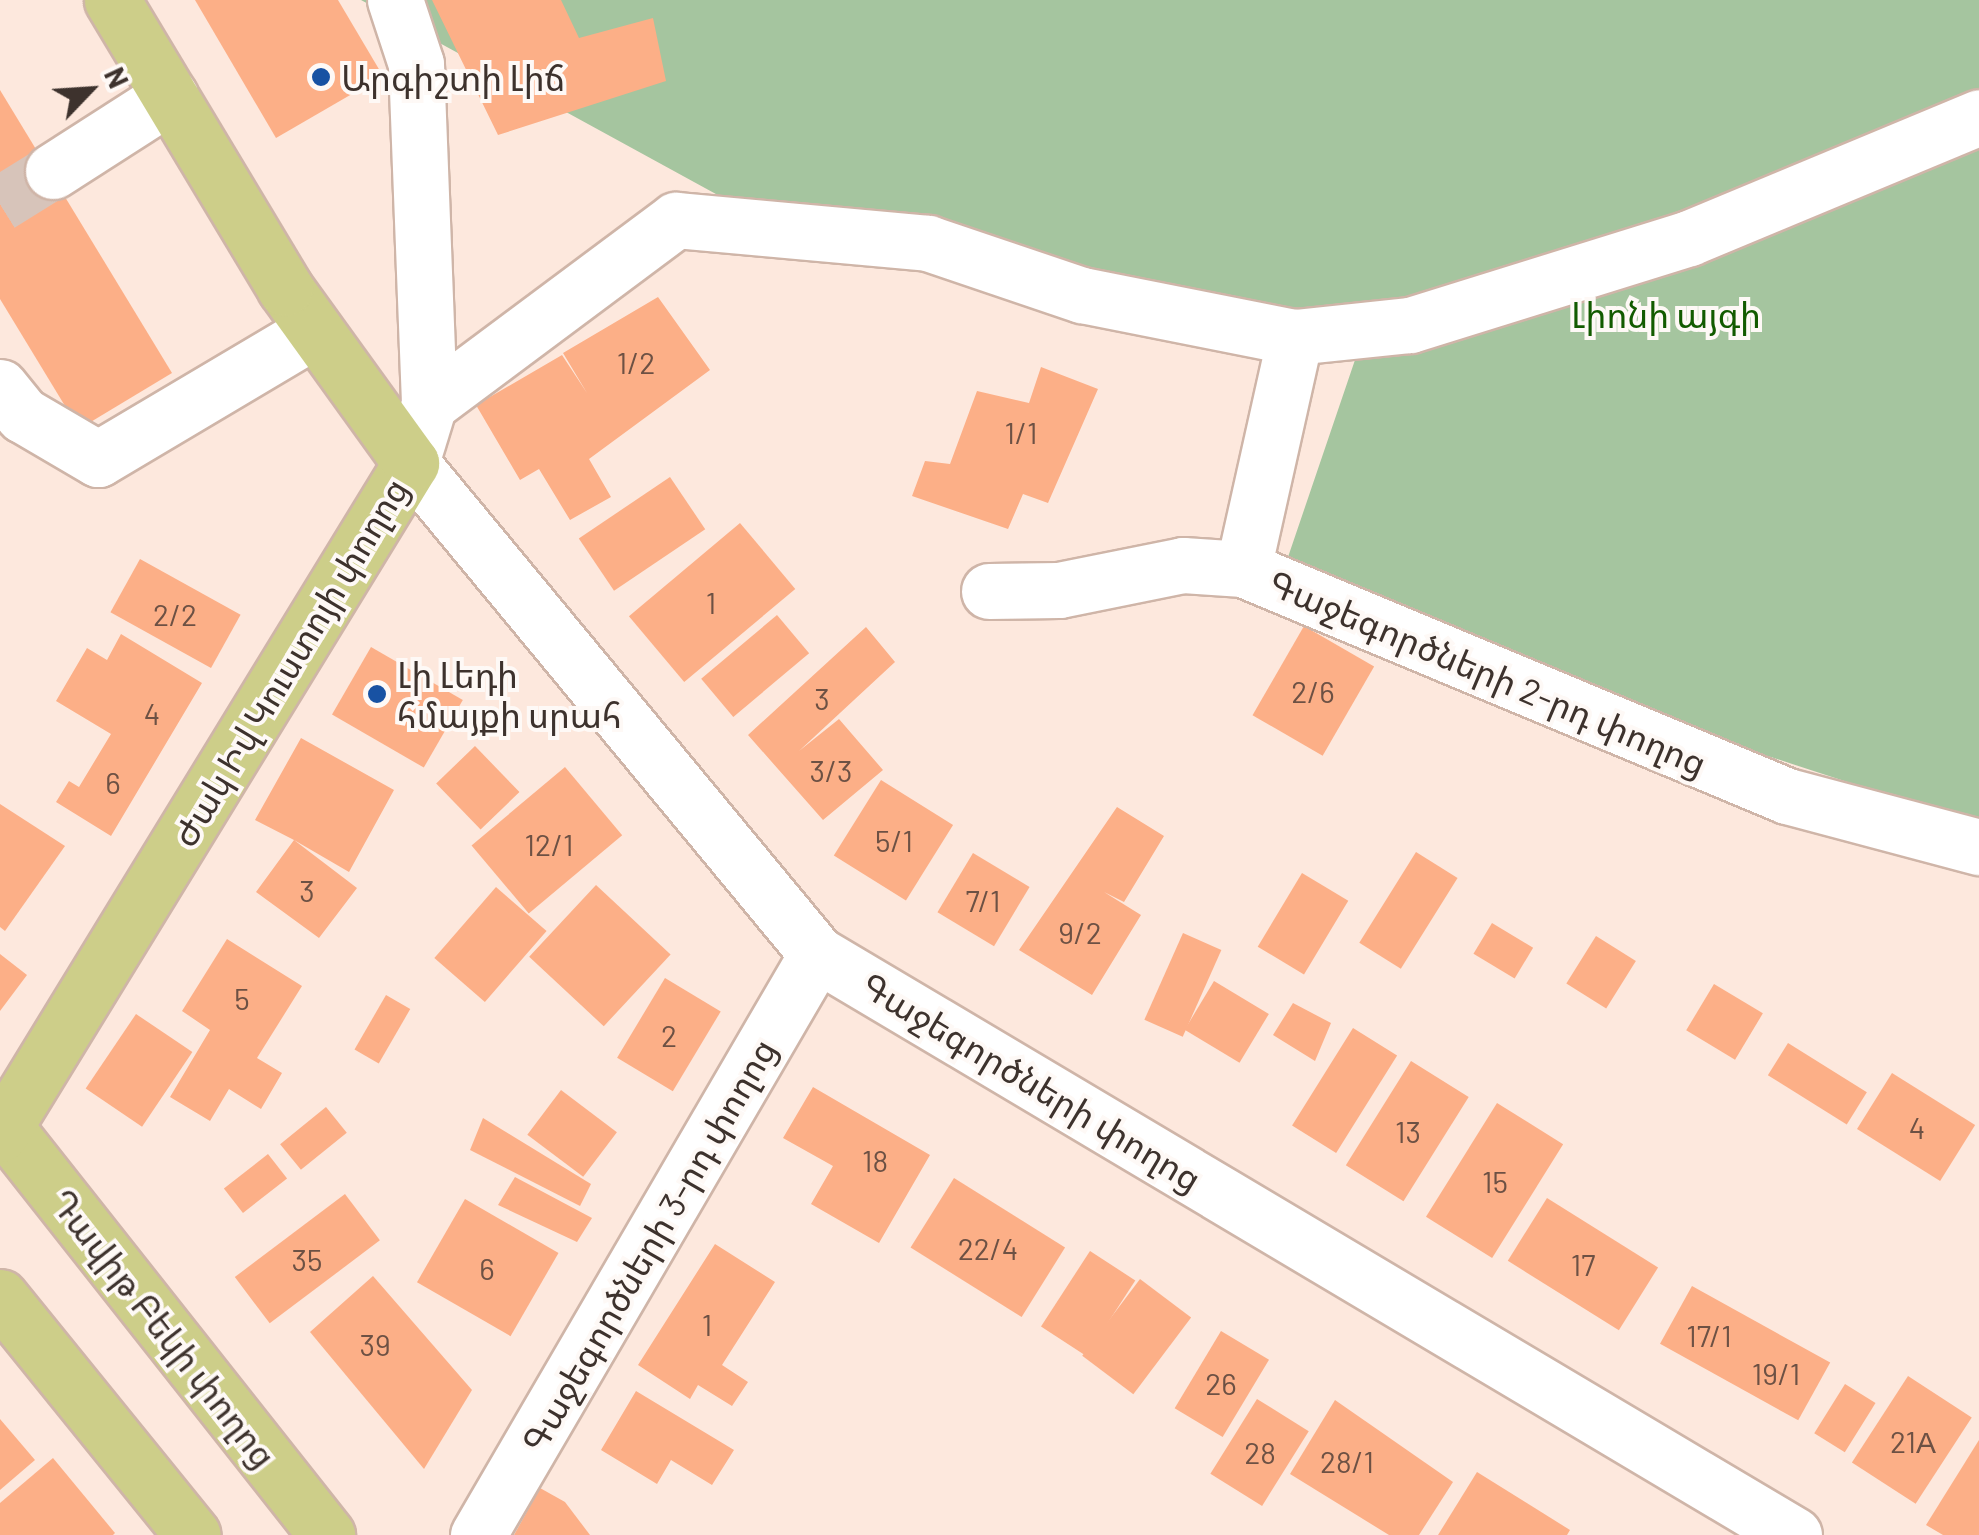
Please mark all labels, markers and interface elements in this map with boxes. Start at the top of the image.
north arrow [40,40,140,140]
place label: Արգիշտի Լիճ [341,56,565,98]
text: N [98,62,137,93]
marker: Արգիշտի Լիճ [310,66,332,88]
park label: Լիոնի այգի [1571,293,1761,335]
house number: 1/2 [617,344,655,380]
house number: 1/1 [1005,414,1037,450]
street label: Ժակ Իվ Կուստոյի փողոց [162,470,416,854]
street label: Գաջեգործների 2-րդ փողոց [1263,561,1713,783]
house number: 1 [706,584,716,620]
house number: 2/2 [153,596,197,632]
place label: Լի Լեդի հմայքի սրահ [397,653,622,735]
house number: 2/6 [1291,673,1335,709]
house number: 3 [814,680,830,716]
marker: Լի Լեդի հմայքի սրահ [366,683,388,705]
house number: 4 [144,695,160,731]
house number: 3/3 [810,752,852,788]
house number: 6 [105,764,121,800]
house number: 5/1 [875,822,913,858]
house number: 12/1 [524,826,574,862]
house number: 3 [299,872,315,908]
house number: 7/1 [966,882,1000,918]
house number: 9/2 [1058,914,1102,950]
street label: Գաջեգործների փողոց [855,963,1209,1199]
house number: 5 [234,980,250,1016]
house number: 2 [661,1017,677,1053]
street label: Գաջեգործների 3-րդ փողոց [512,1031,784,1459]
house number: 4 [1909,1109,1925,1145]
house number: 13 [1395,1113,1421,1149]
house number: 18 [862,1142,888,1178]
house number: 15 [1482,1163,1508,1199]
street label: Դավիթ Բեկի փողոց [42,1181,286,1475]
house number: 22/4 [958,1230,1018,1266]
house number: 35 [292,1241,322,1277]
house number: 17 [1571,1246,1595,1282]
house number: 6 [479,1250,495,1286]
house number: 1 [702,1306,712,1342]
house number: 17/1 [1686,1317,1732,1353]
house number: 39 [359,1326,391,1362]
house number: 19/1 [1752,1355,1800,1391]
house number: 26 [1205,1365,1237,1401]
house number: 21А [1890,1423,1936,1459]
house number: 28 [1244,1434,1276,1470]
house number: 28/1 [1320,1443,1374,1479]

